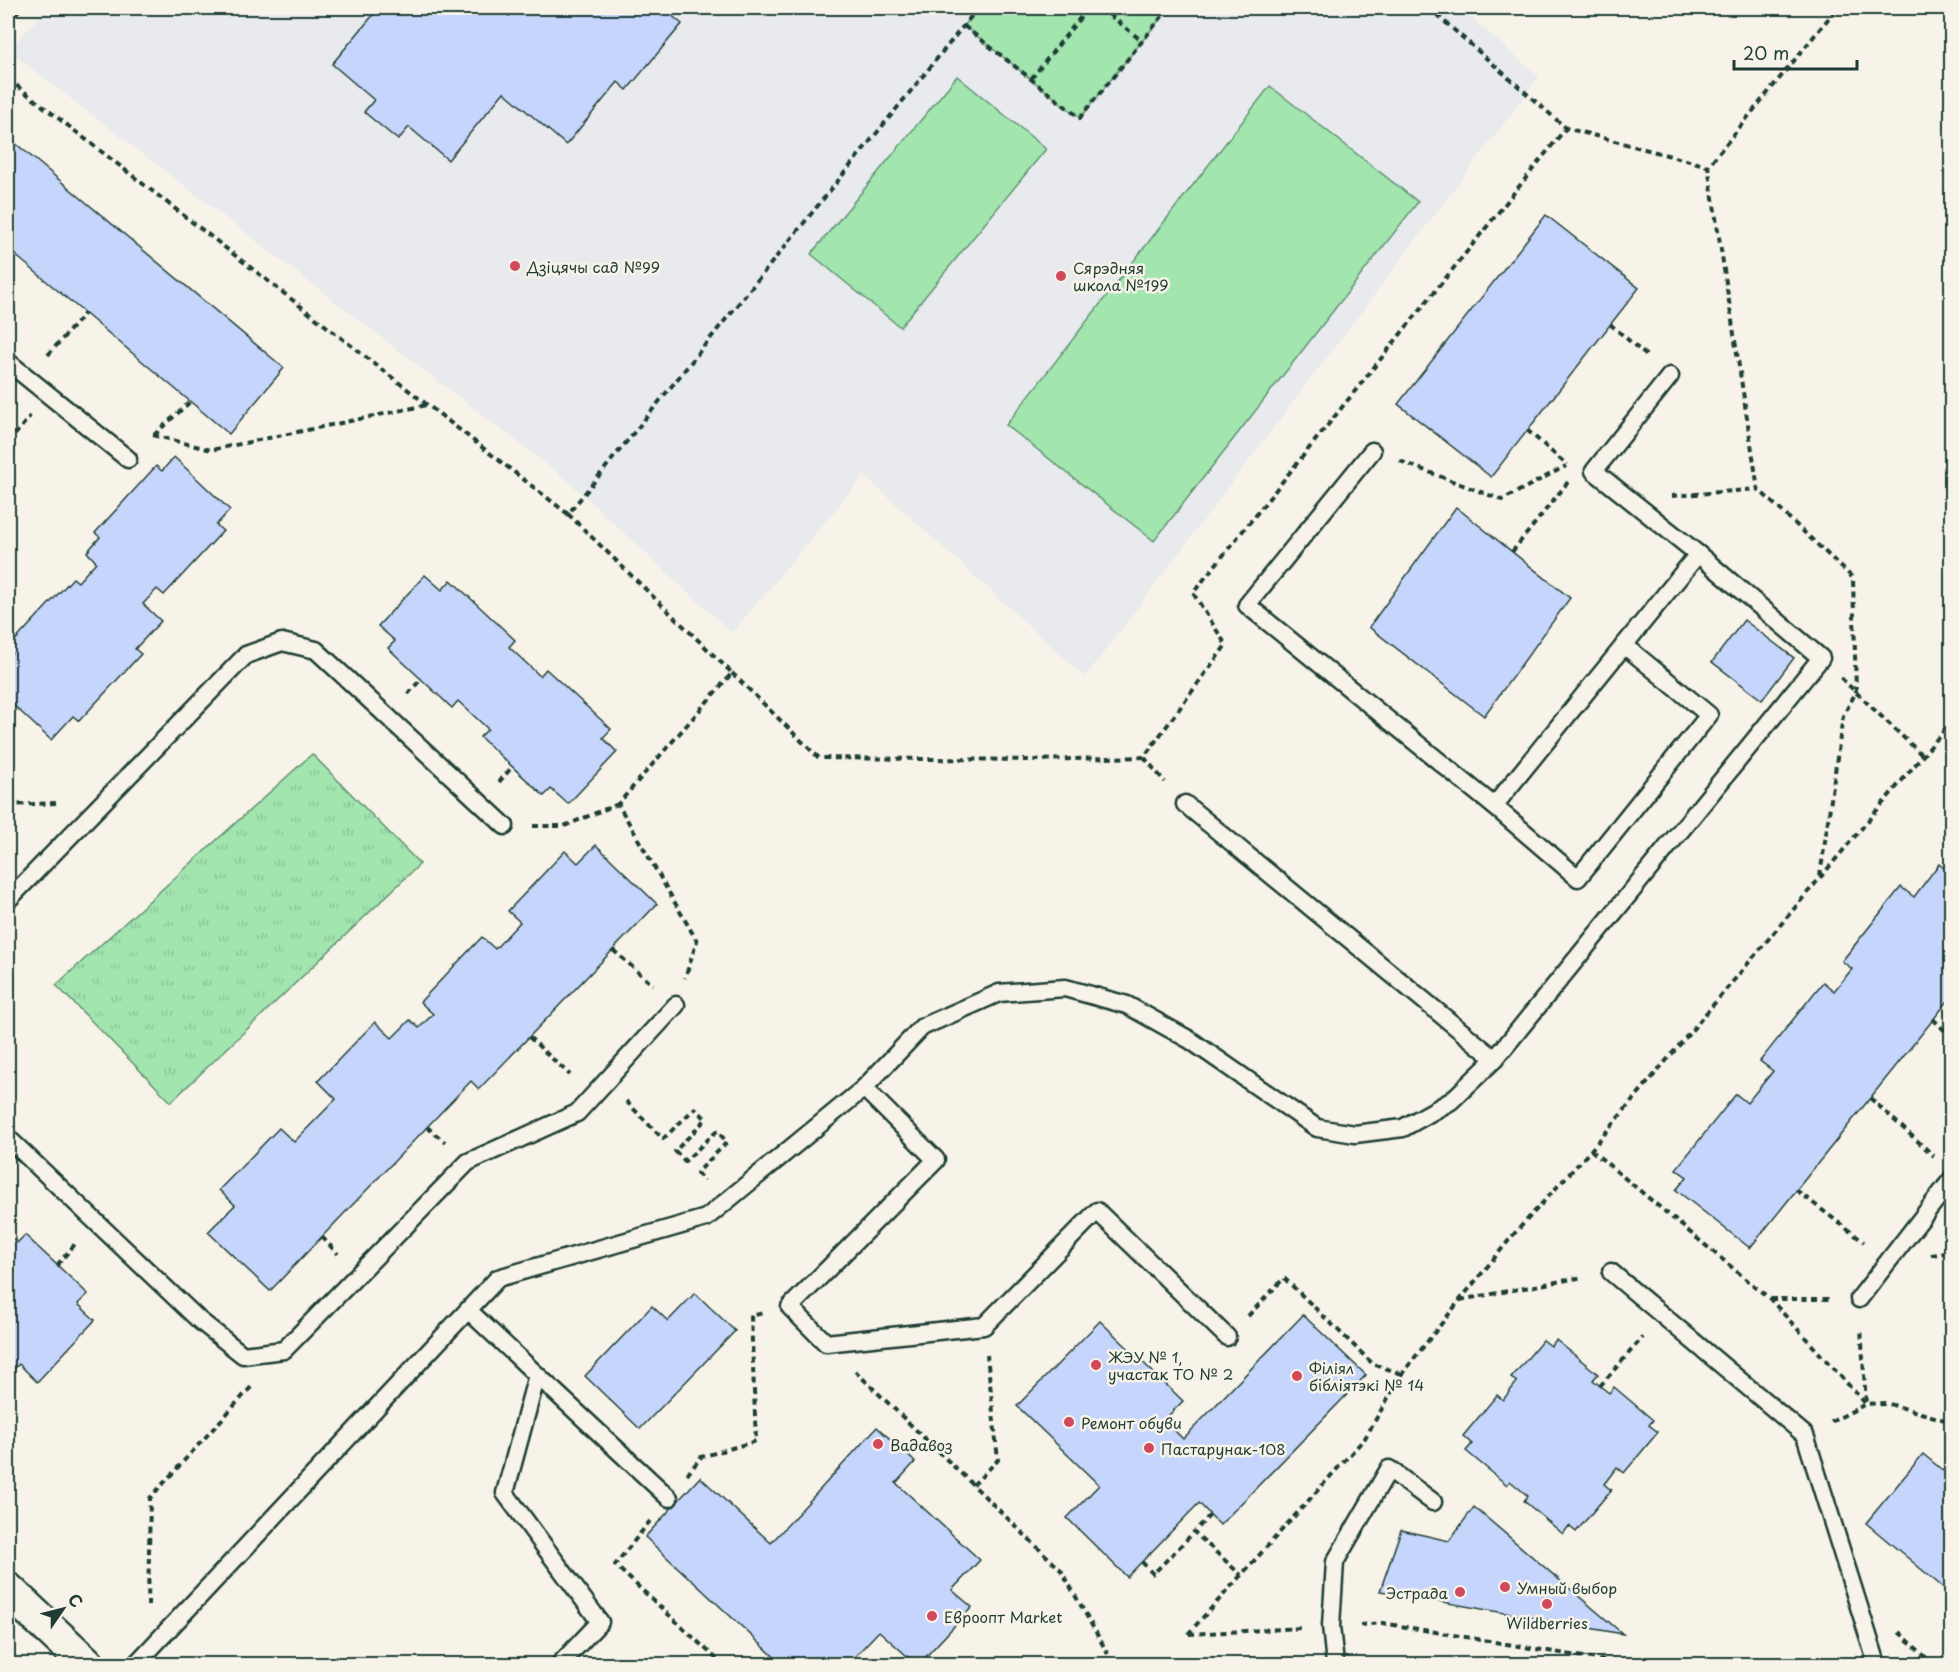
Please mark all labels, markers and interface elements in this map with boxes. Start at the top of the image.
scale bar [1734,33,1857,71]
text: 20 m [1743,39,1789,66]
place label: Дзіцячы сад №99 [526,255,660,278]
place label: Сярэдняя школа №199 [1073,256,1169,296]
marker: Дзіцячы сад №99 [508,259,522,273]
marker: Сярэдняя школа №199 [1054,269,1068,283]
place label: ЖЭУ № 1, участак ТО № 2 [1108,1345,1233,1385]
place label: Філіял бібліятэкі № 14 [1309,1356,1424,1396]
marker: ЖЭУ № 1, участак ТО № 2 [1089,1358,1103,1372]
marker: Філіял бібліятэкі № 14 [1290,1369,1304,1383]
place label: Ремонт обуви [1081,1411,1182,1434]
marker: Ремонт обуви [1062,1415,1076,1429]
place label: Вадавоз [890,1433,953,1456]
marker: Вадавоз [871,1437,885,1451]
place label: Пастарунак-108 [1161,1437,1286,1460]
marker: Пастарунак-108 [1142,1441,1156,1455]
place label: Умный выбор [1517,1576,1617,1599]
north arrow [33,1579,93,1639]
marker: Умный выбор [1498,1580,1512,1594]
place label: Эстрада [1386,1581,1449,1604]
marker: Эстрада [1453,1585,1467,1599]
text: С [63,1588,89,1612]
marker: Wildberries [1540,1597,1554,1611]
place label: Евроопт Market [944,1605,1062,1628]
marker: Евроопт Market [925,1609,939,1623]
place label: Wildberries [1506,1611,1588,1634]

